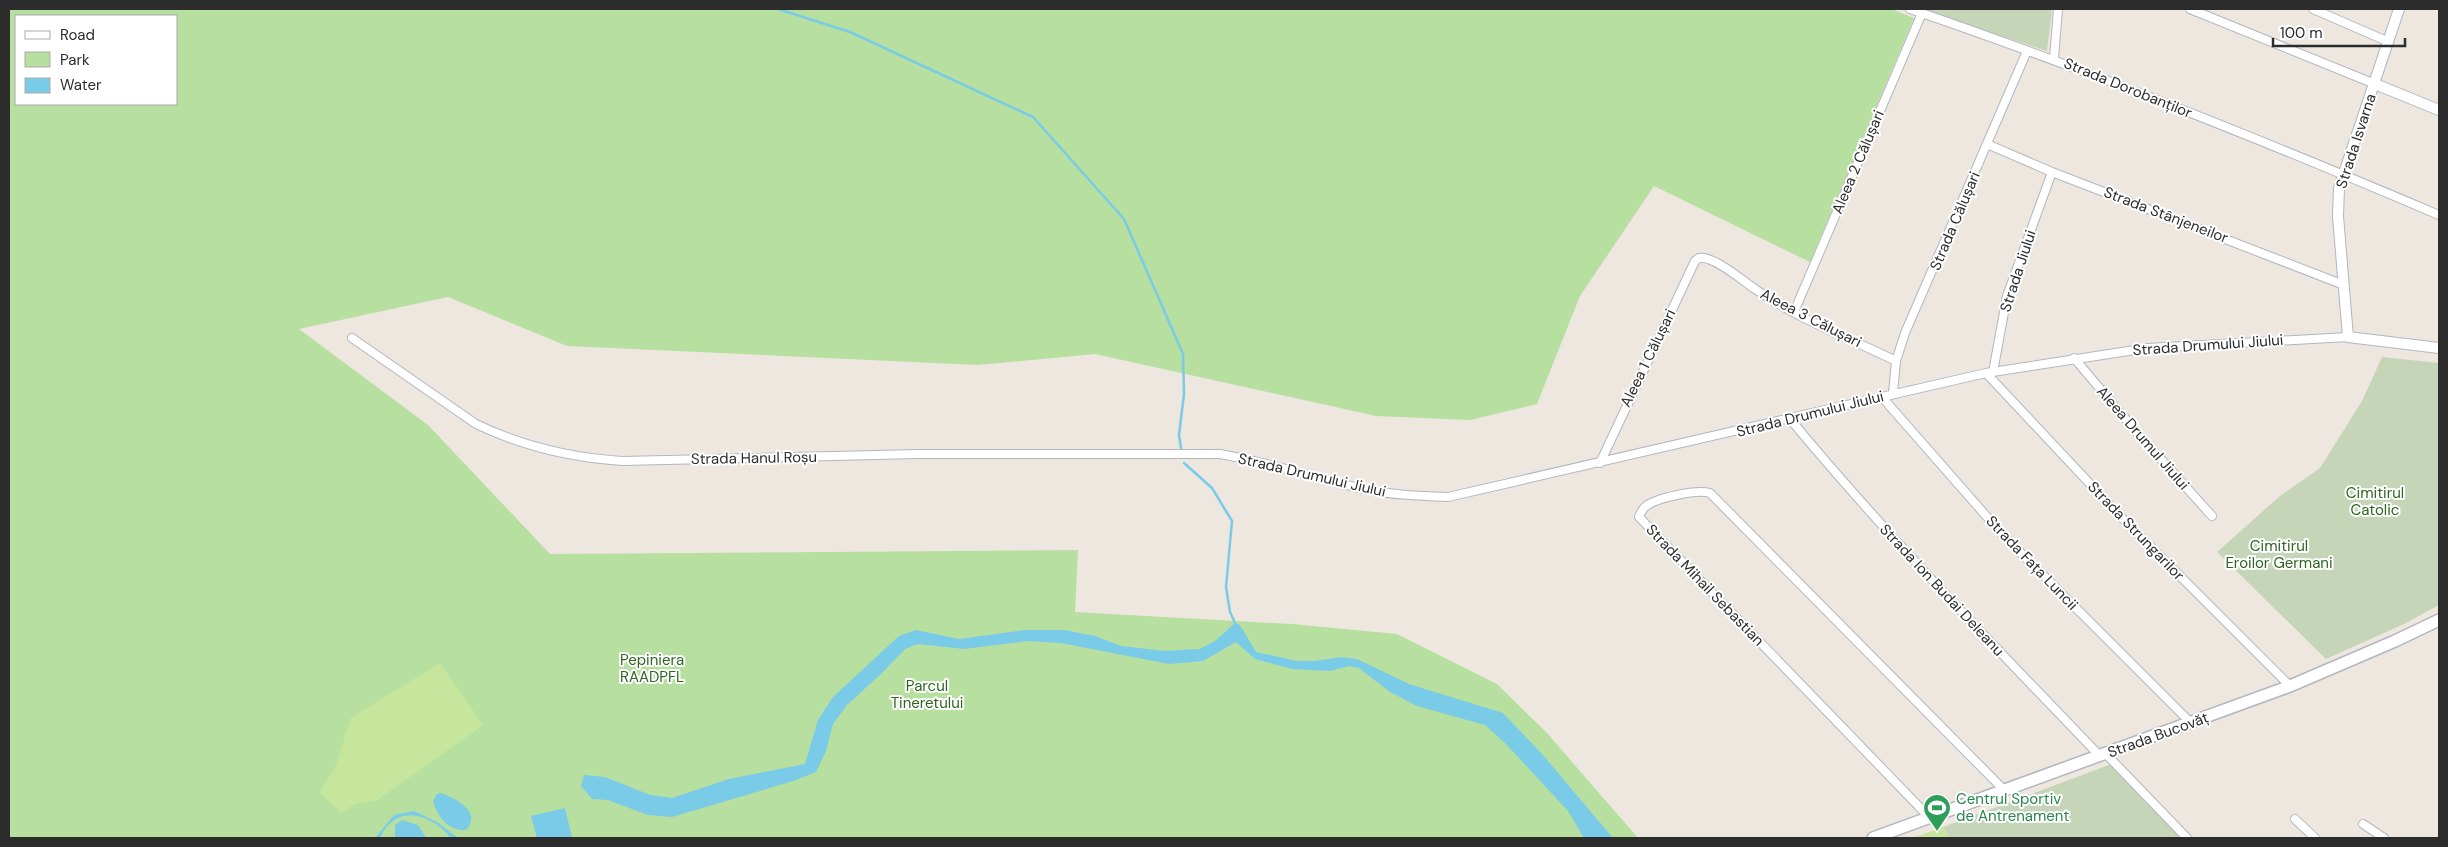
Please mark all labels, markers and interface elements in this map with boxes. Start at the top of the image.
legend [15,15,178,105]
scale bar [2273,15,2406,47]
text: 100 m [2280,23,2323,43]
text: Road [60,25,95,45]
text: Park [60,50,90,70]
street label: Strada Dorobanților [2061,53,2196,123]
text: Water [60,75,102,95]
street label: Strada Isvarna [2331,91,2381,191]
street label: Aleea 2 Călușari [1827,107,1889,217]
street label: Strada Călușari [1925,169,1985,273]
street label: Strada Stânjeneilor [2101,182,2232,248]
street label: Strada Jiului [1995,227,2041,315]
street label: Aleea 3 Călușari [1757,284,1865,352]
street label: Aleea 1 Călușari [1616,306,1680,410]
street label: Strada Drumului Jiului [2132,330,2284,360]
street label: Aleea Drumul Jiului [2092,382,2194,494]
street label: Strada Drumului Jiului [1734,386,1886,442]
street label: Strada Hanul Roșu [691,447,817,469]
street label: Strada Drumului Jiului [1236,448,1388,502]
street label: Strada Strungarilor [2083,477,2189,585]
park label: Cimitirul Catolic [2346,483,2404,520]
street label: Strada Fața Luncii [1982,511,2082,615]
street label: Strada Mihail Sebastian [1642,520,1768,650]
street label: Strada Ion Budai Deleanu [1875,520,2009,660]
park label: Cimitirul Eroilor Germani [2225,536,2333,573]
park label: Pepiniera RAADPFL [620,650,684,687]
park label: Parcul Tineretului [891,676,963,713]
street label: Strada Bucovăț [2105,707,2211,763]
place label: Centrul Sportiv de Antrenament [1956,789,2069,826]
sports icon: Centrul Sportiv de Antrenament [1922,793,1952,832]

